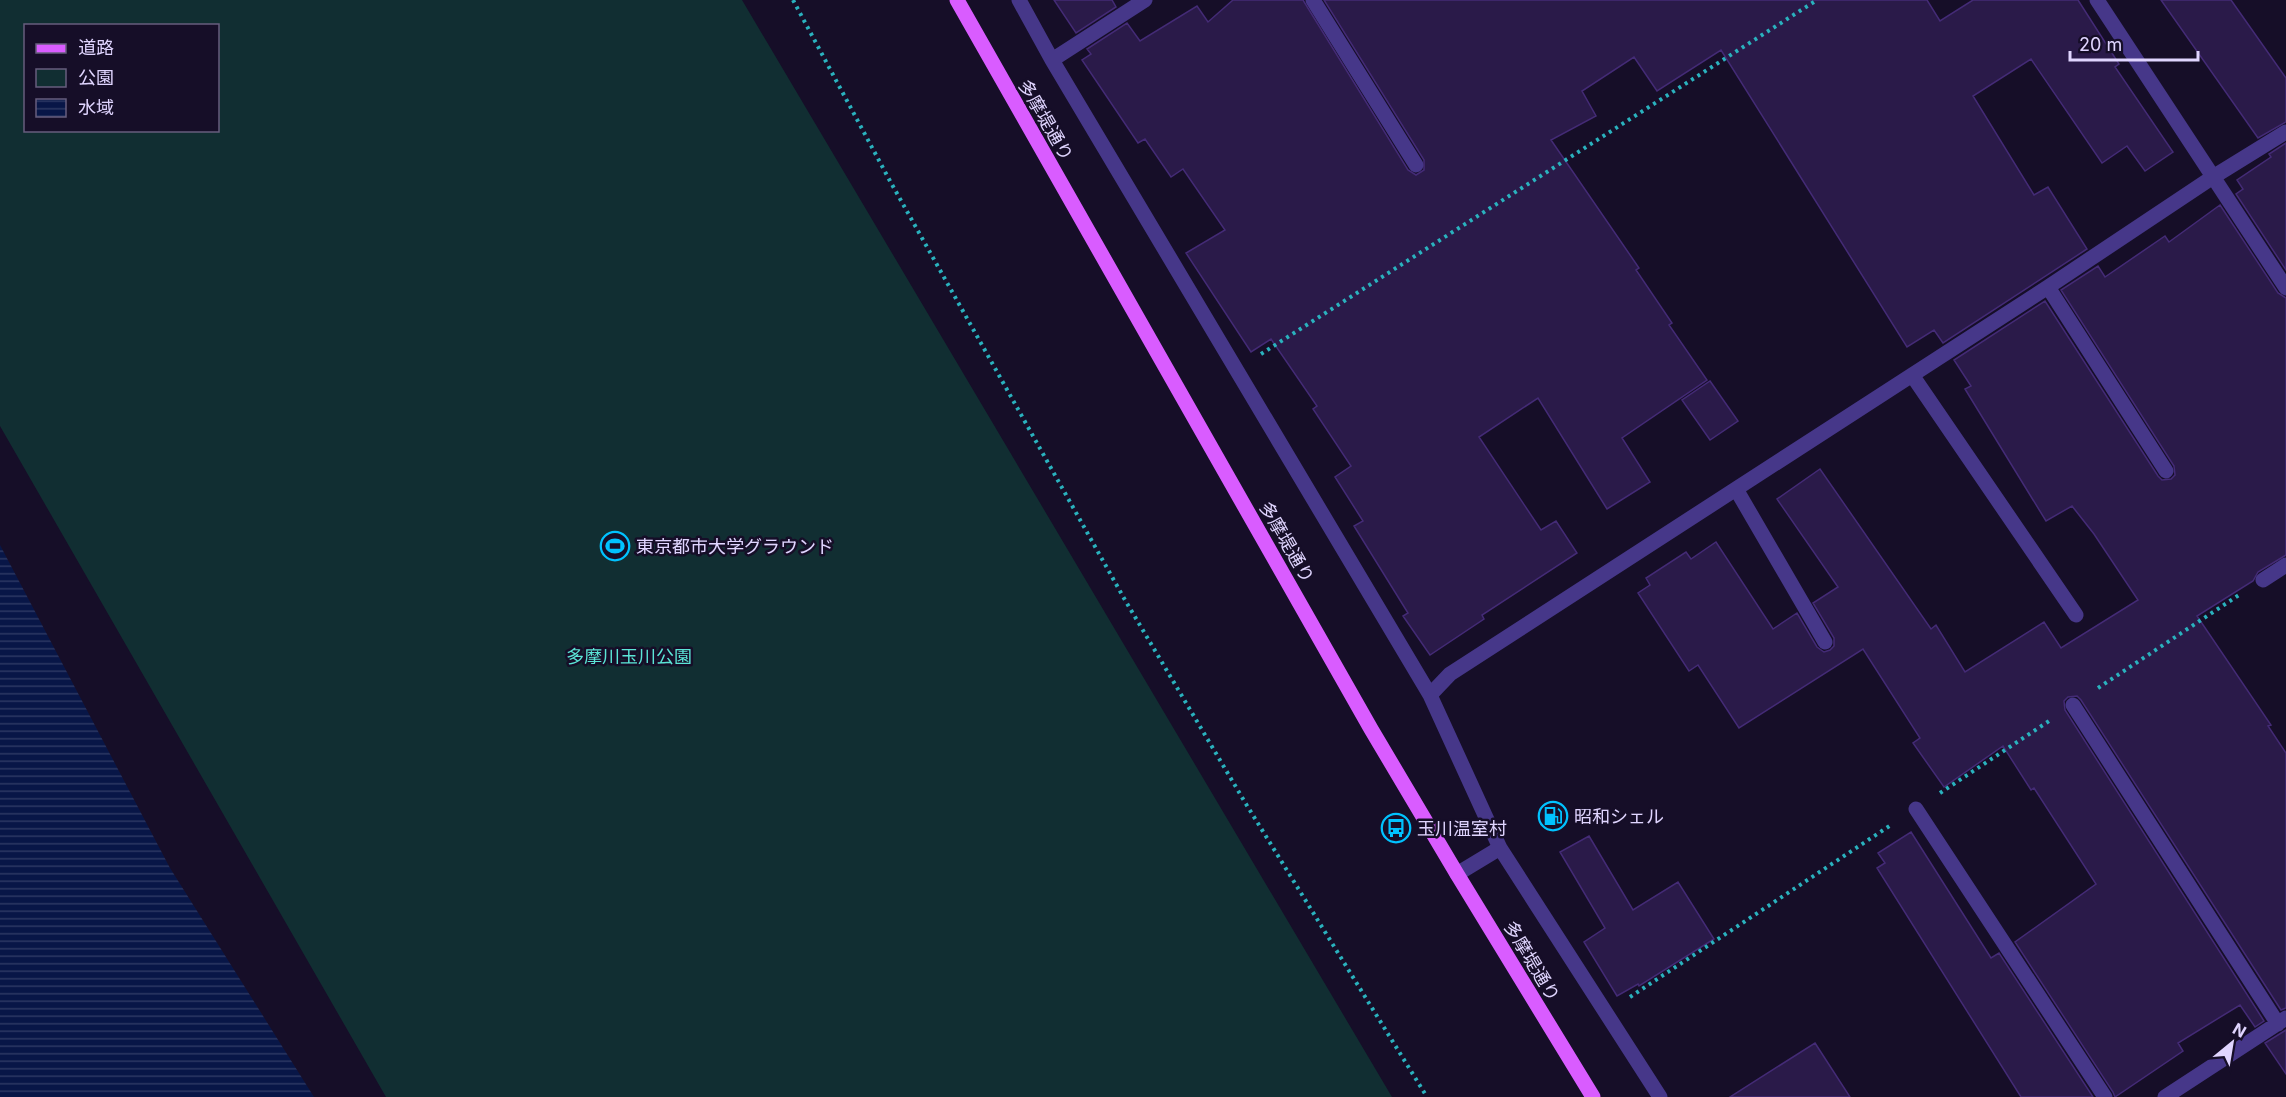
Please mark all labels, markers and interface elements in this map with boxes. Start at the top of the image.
legend [24,24,219,132]
scale bar [2070,24,2198,62]
text: 20 m [2079,34,2122,55]
text: 道路 [78,37,114,58]
text: 公園 [78,67,114,88]
street label: 多摩堤通り [1014,76,1078,164]
text: 水域 [78,97,114,118]
street label: 多摩堤通り [1255,498,1319,586]
sports icon: 東京都市大学グラウンド [599,530,631,562]
place label: 東京都市大学グラウンド [636,536,834,557]
park label: 多摩川玉川公園 [566,646,692,667]
fuel station icon: 昭和シェル [1537,800,1569,832]
place label: 昭和シェル [1574,806,1664,827]
bus stop icon: 玉川温室村 [1380,812,1412,844]
place label: 玉川温室村 [1417,818,1507,839]
street label: 多摩堤通り [1500,917,1564,1005]
north arrow [2202,1013,2262,1073]
text: N [2229,1018,2250,1042]

